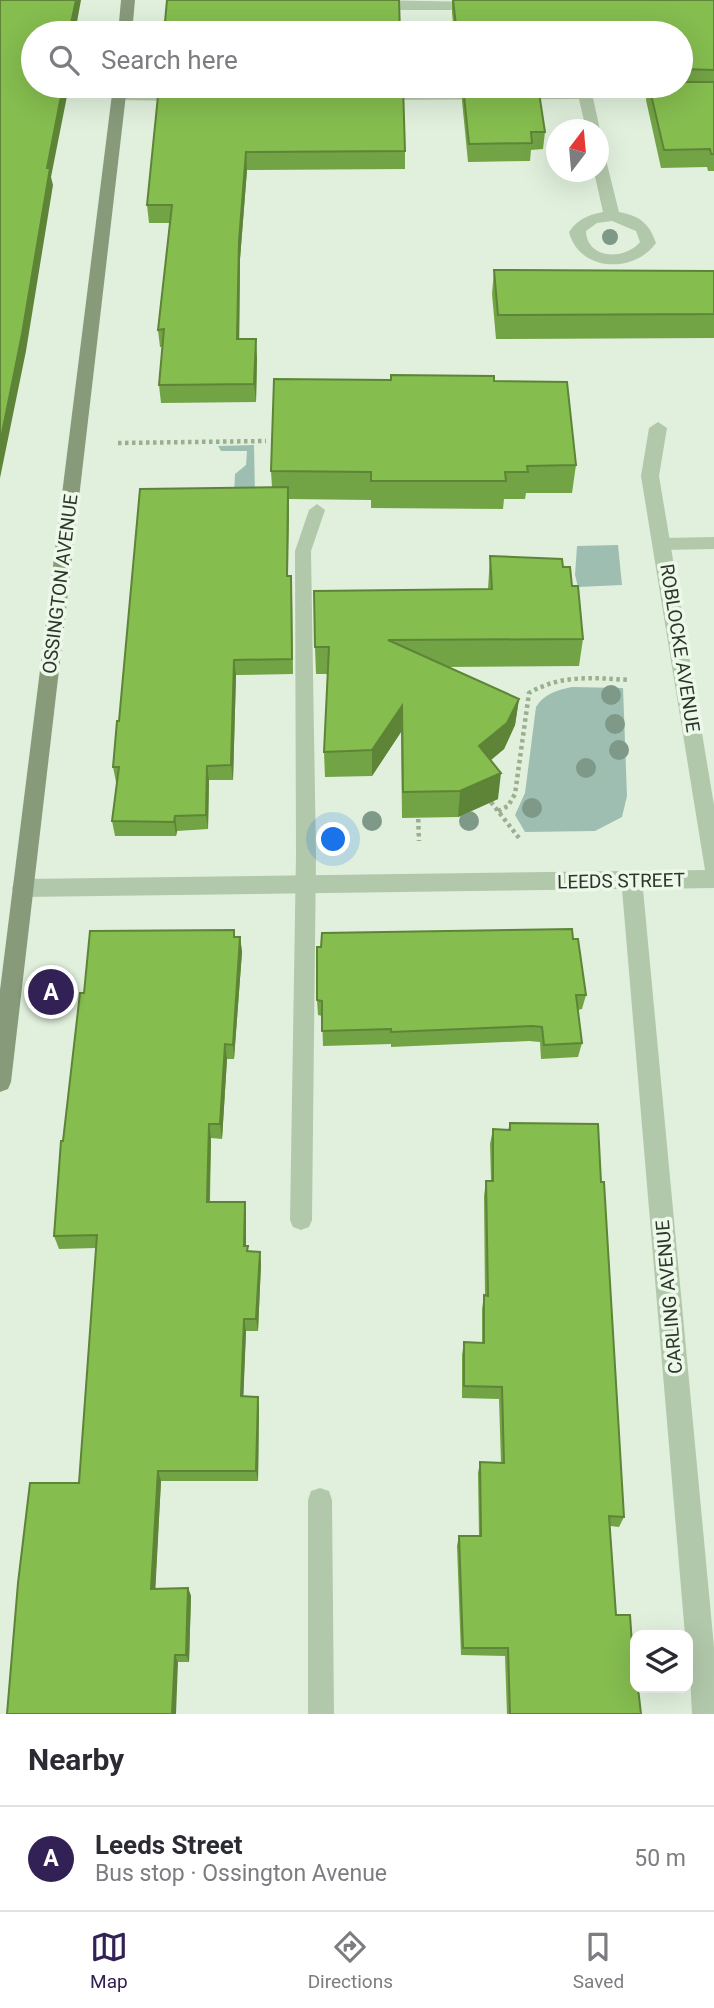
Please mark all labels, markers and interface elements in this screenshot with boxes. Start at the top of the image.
search box [21,21,693,98]
icon: search [45,41,83,79]
text: Search here [101,45,238,75]
north arrow [546,119,609,182]
street label: OSSINGTON AVENUE [38,493,82,675]
street label: ROBLOCKE AVENUE [655,562,705,734]
your location [316,822,350,856]
street label: LEEDS STREET [557,868,685,894]
pin: A [28,966,74,1018]
street label: CARLING AVENUE [651,1219,687,1375]
map controls [630,1630,693,1693]
button: layers [630,1630,693,1693]
text: Nearby [28,1742,124,1777]
text: Leeds Street [95,1830,243,1860]
text: A [43,1845,59,1872]
text: 50 m [634,1845,686,1872]
text: Bus stop · Ossington Avenue [95,1860,387,1887]
tab: Map [90,1928,128,1993]
tab: Directions [308,1928,393,1993]
tab: Saved [573,1928,624,1993]

